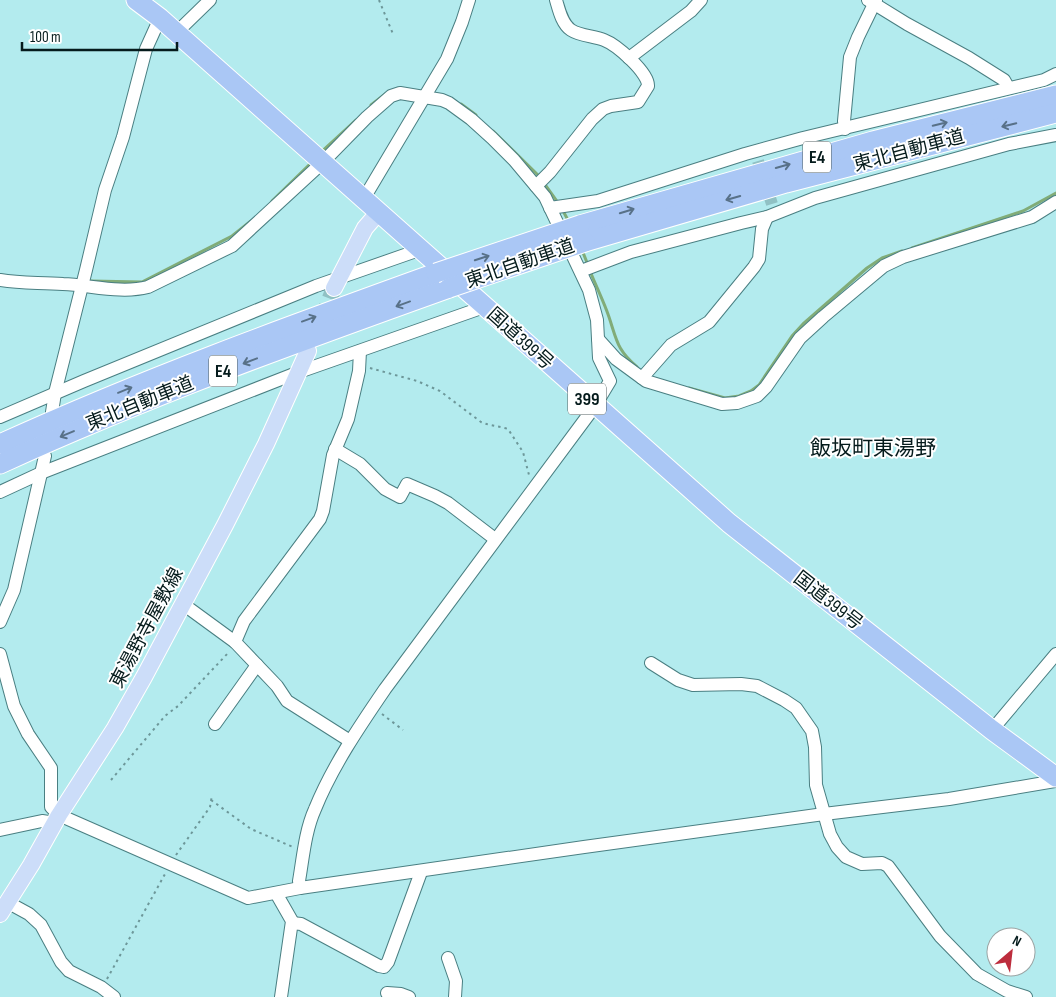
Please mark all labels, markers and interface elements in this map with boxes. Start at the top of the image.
scale bar [22,20,178,52]
text: 100 m [30,28,61,47]
one-way arrow [931,119,947,128]
one-way arrow [1001,121,1017,130]
street label: 東北自動車道 [851,125,967,177]
road number: E4 [803,142,831,172]
one-way arrow [774,161,790,171]
one-way arrow [726,194,742,204]
one-way arrow [618,206,634,216]
street label: 東北自動車道 [462,235,578,293]
one-way arrow [474,253,489,262]
one-way arrow [396,300,411,309]
street label: 国道399号 [482,303,558,375]
one-way arrow [301,314,317,323]
road number: E4 [209,356,237,386]
one-way arrow [243,357,258,366]
street label: 東北自動車道 [83,372,197,436]
road number: 399 [568,384,606,414]
one-way arrow [117,385,132,395]
one-way arrow [60,430,75,439]
district label: 飯坂町東湯野 [810,436,936,461]
street label: 東湯野寺屋敷線 [106,564,188,692]
street label: 国道399号 [789,567,867,635]
north arrow [986,927,1036,977]
text: N [1010,932,1024,950]

